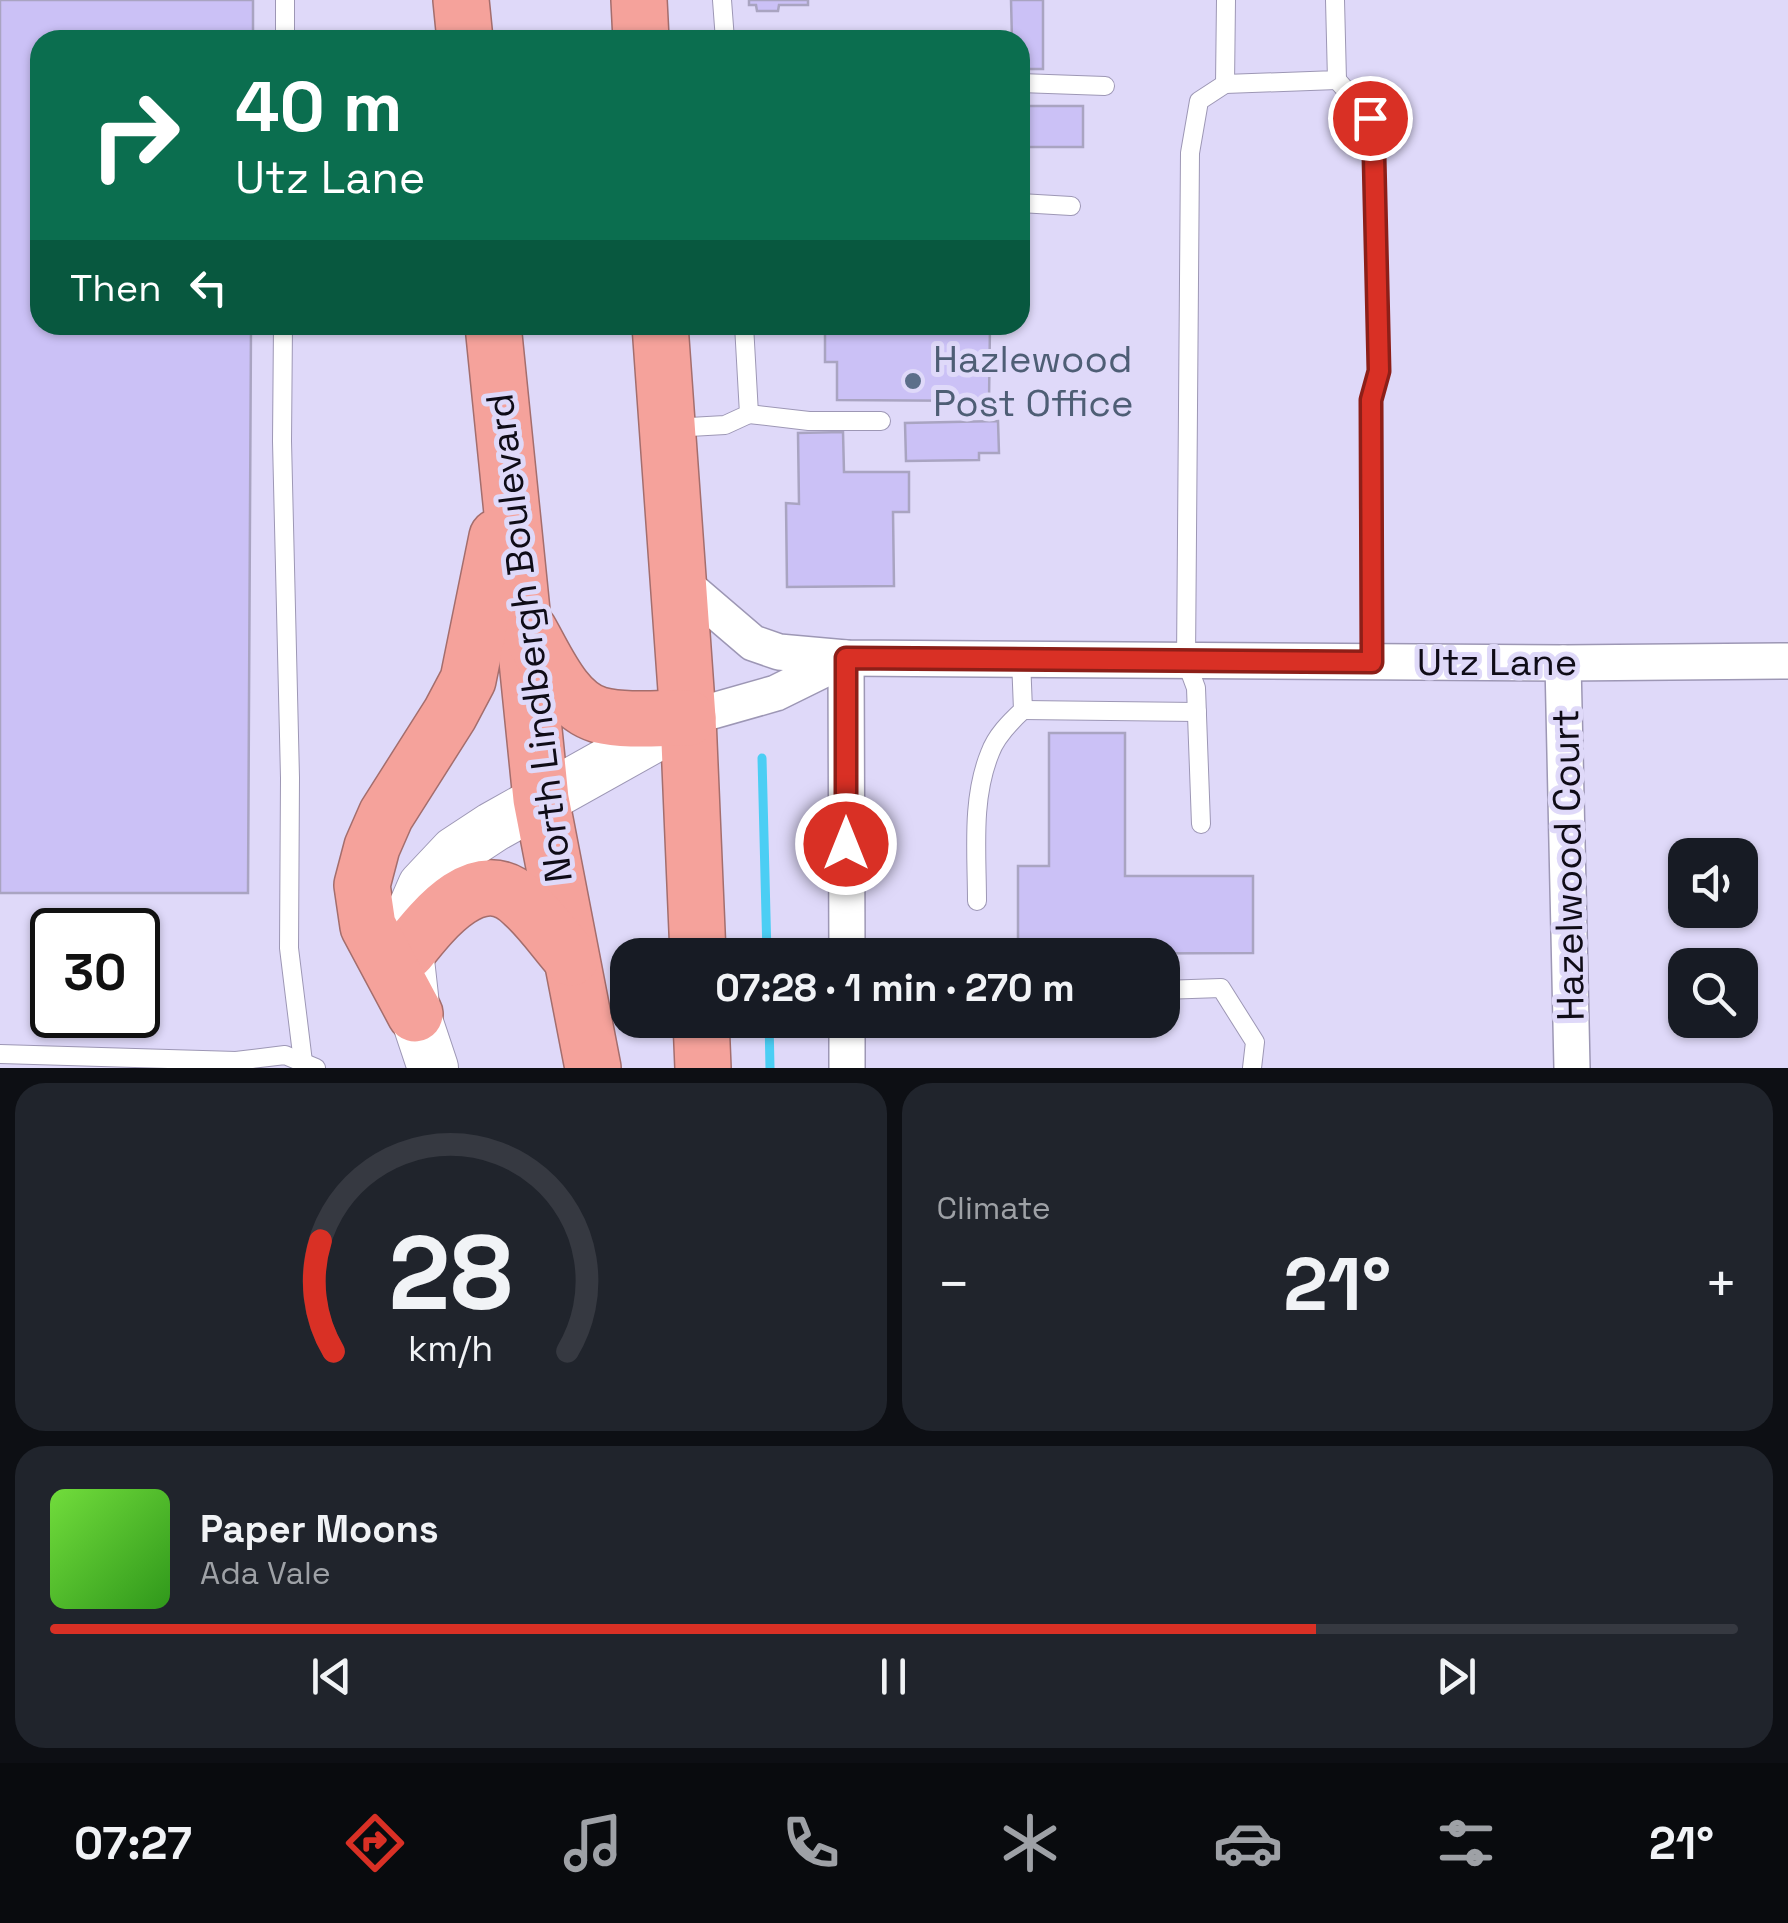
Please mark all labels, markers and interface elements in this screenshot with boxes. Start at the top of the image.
text: 40 m [235,62,402,151]
icon: right [70,70,200,200]
pin [1328,76,1413,161]
icon: arrive [1343,91,1398,146]
text: Utz Lane [235,149,425,206]
icon: left [181,260,236,315]
text: Then [70,264,161,312]
place label: Hazlewood Post Office [933,335,1134,427]
marker: Hazlewood Post Office [902,370,924,392]
street label: North Lindbergh Boulevard [475,391,583,885]
street label: Utz Lane [1417,638,1577,686]
street label: Hazelwood Court [1541,709,1595,1021]
position arrow [794,792,898,896]
map controls [1668,838,1758,1038]
button: sound [1668,838,1758,928]
speed limit sign: 30 [30,908,160,1038]
button: search [1668,948,1758,1038]
text: 07:28 · 1 min · 270 m [715,964,1075,1012]
text: Climate [937,1188,1051,1228]
text: 28 [389,1207,513,1339]
text: 21° [1283,1236,1391,1332]
text: − [937,1249,971,1319]
text: + [1704,1249,1738,1319]
text: km/h [408,1326,493,1371]
text: Paper Moons [200,1505,439,1553]
text: Ada Vale [200,1553,331,1593]
icon: previous [304,1649,359,1704]
icon: pause [866,1649,921,1704]
icon: next [1429,1649,1484,1704]
icon: directions [340,1808,410,1878]
icon: music [558,1808,628,1878]
icon: phone [776,1808,846,1878]
icon: climate [995,1808,1065,1878]
icon: car [1213,1808,1283,1878]
icon: filters [1431,1808,1501,1878]
text: 07:27 [74,1815,192,1872]
text: 21° [1649,1815,1714,1872]

